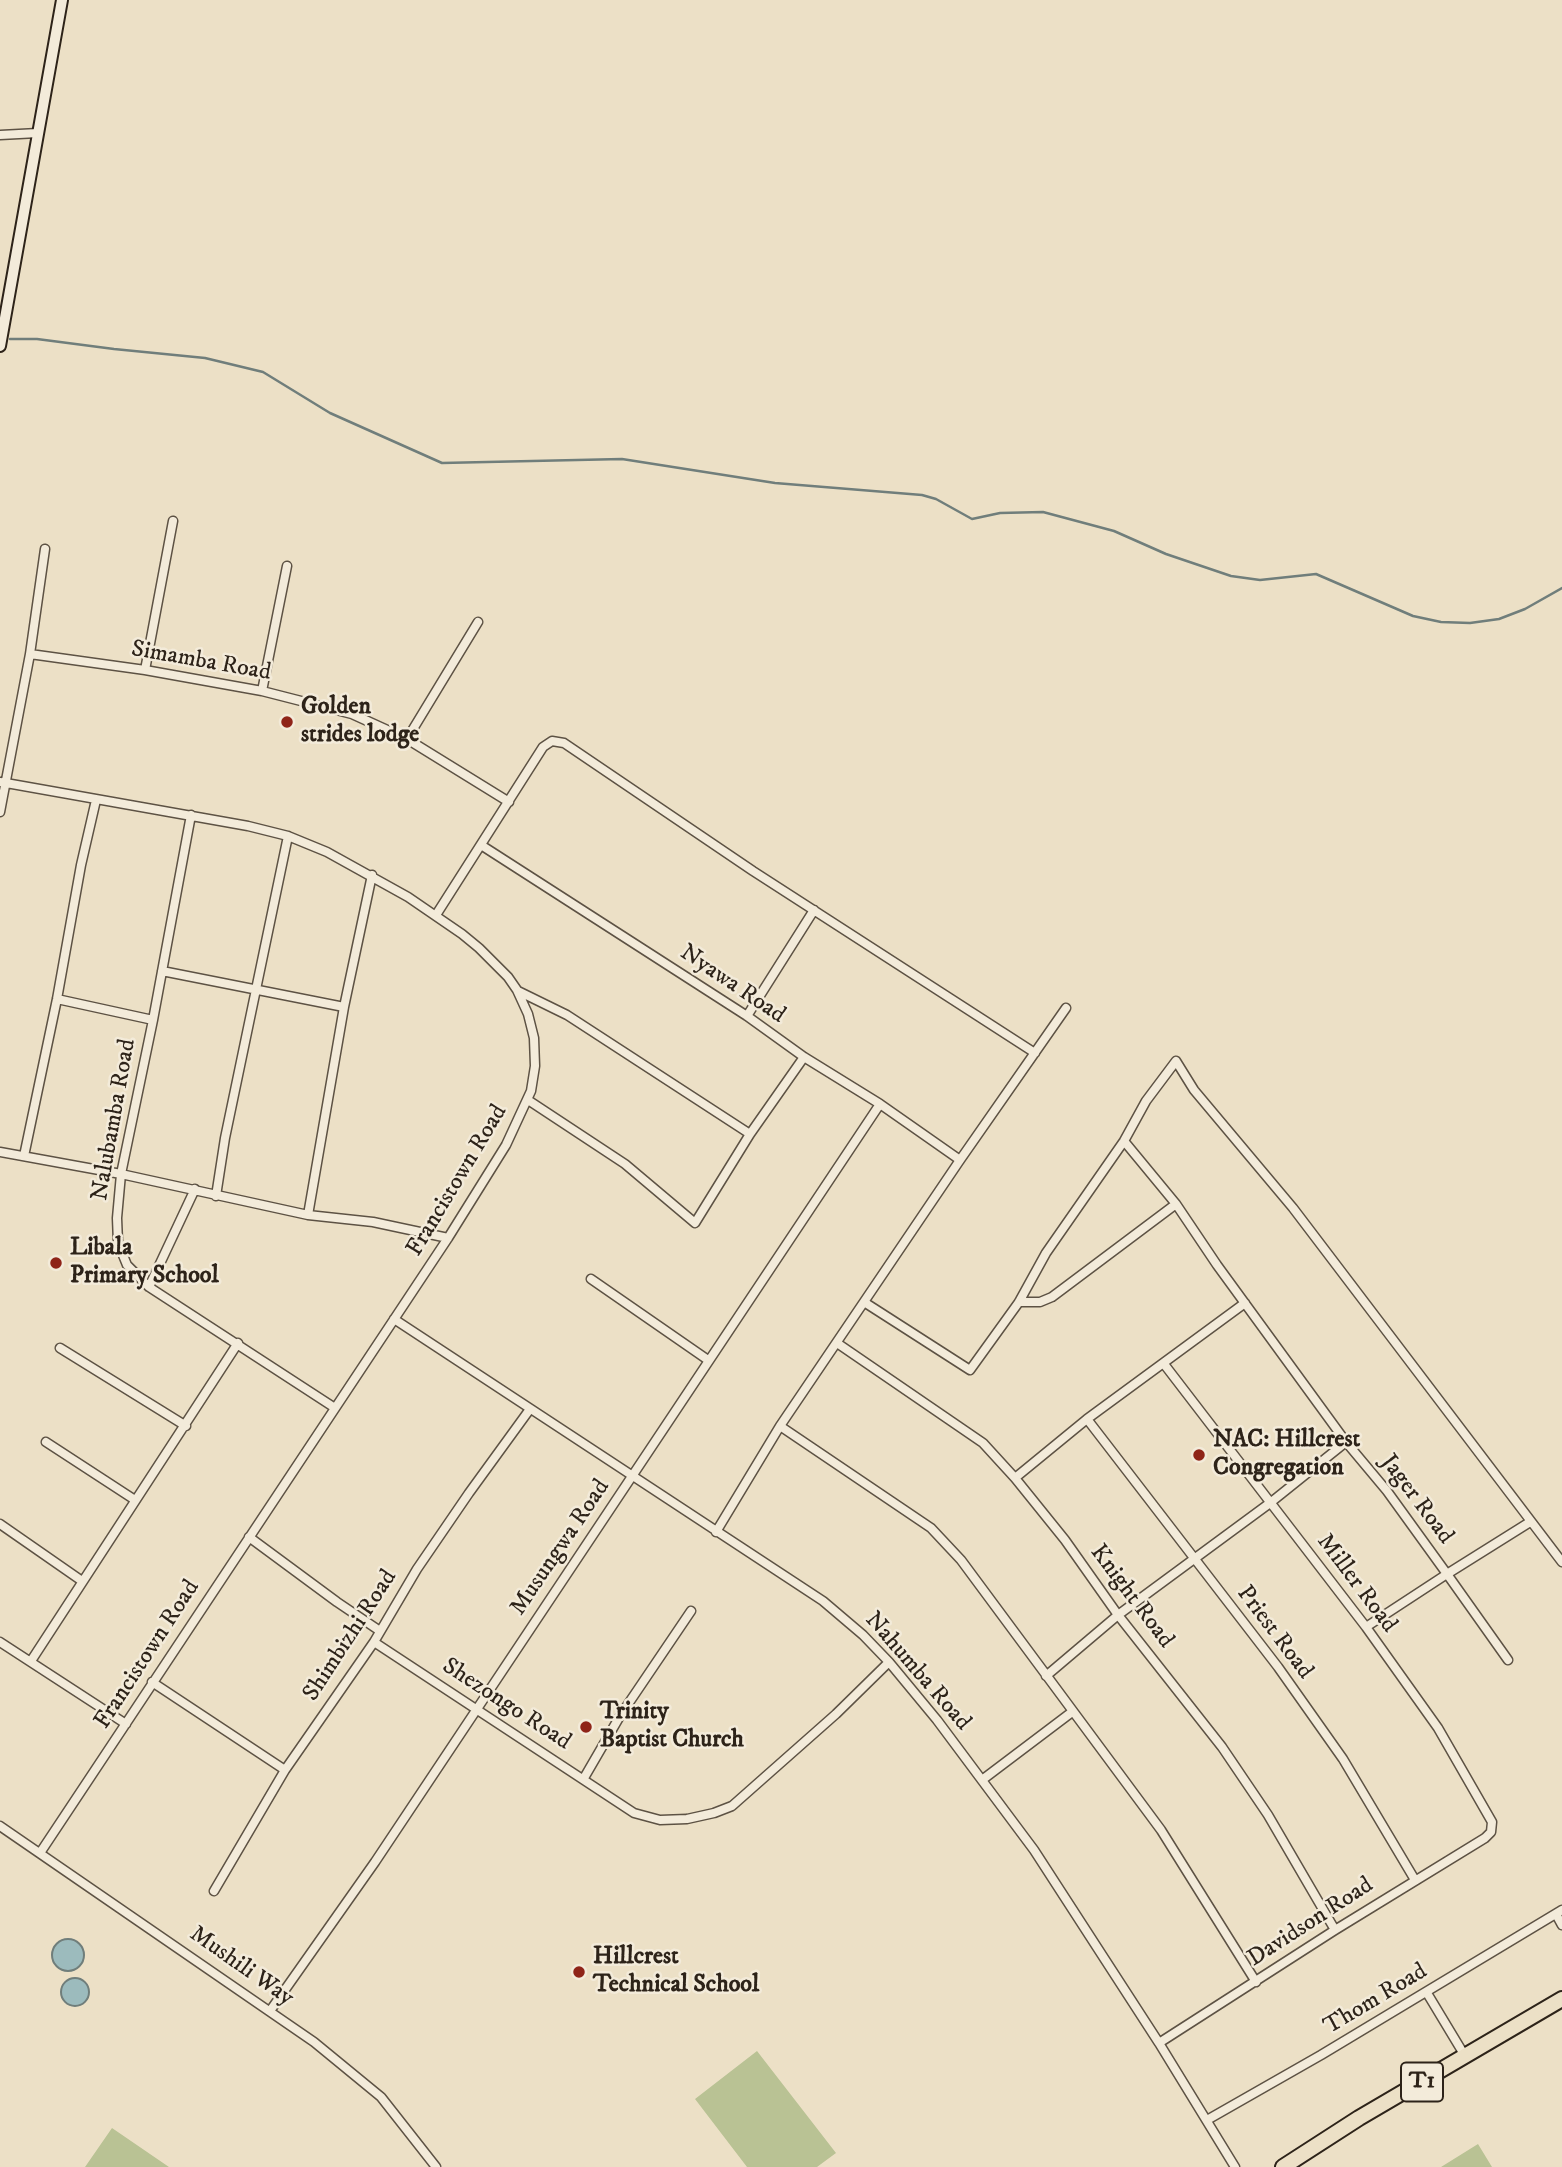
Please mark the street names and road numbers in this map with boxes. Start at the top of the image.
street label: Simamba Road [129,636,273,688]
street label: Nyawa Road [674,939,790,1031]
street label: Nalubamba Road [87,1037,143,1203]
street label: Francistown Road [401,1100,515,1262]
street label: Jager Road [1373,1450,1459,1550]
street label: Musungwa Road [505,1475,617,1621]
street label: Miller Road [1310,1529,1402,1639]
street label: Knight Road [1083,1540,1179,1654]
street label: Shimbizhi Road [298,1565,404,1707]
street label: Francistown Road [89,1575,207,1735]
street label: Priest Road [1230,1581,1318,1685]
street label: Nahumba Road [858,1607,976,1737]
street label: Shezongo Road [436,1653,576,1757]
street label: Davidson Road [1243,1872,1379,1974]
street label: Mushili Way [183,1921,299,2013]
street label: Thom Road [1319,1958,1433,2042]
road number: T1 [1401,2062,1443,2102]

